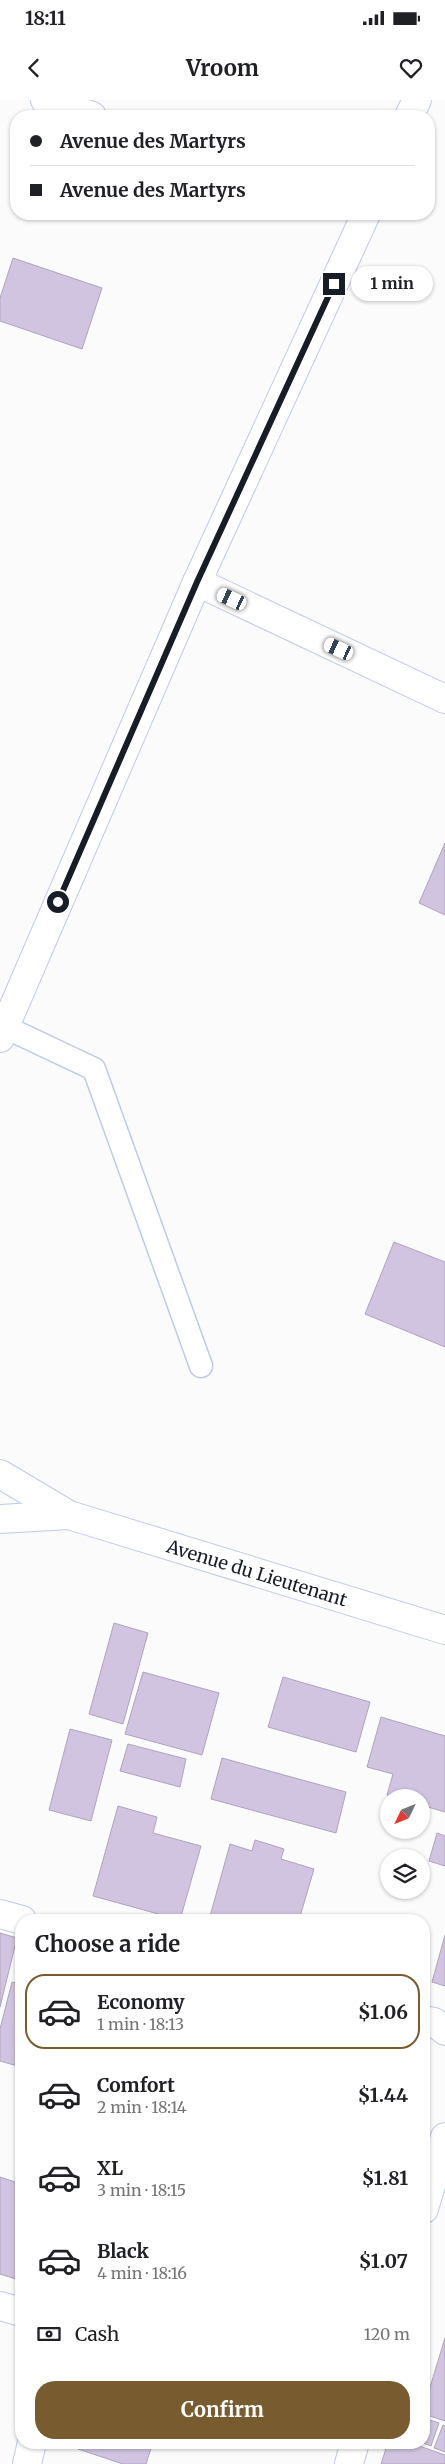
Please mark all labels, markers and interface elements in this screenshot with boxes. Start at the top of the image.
text: 18:11 [25,6,66,30]
icon: back [20,54,48,82]
text: Vroom [186,54,259,82]
icon: heart [397,54,425,82]
text: Avenue des Martyrs [60,129,246,153]
text: Avenue des Martyrs [60,178,246,202]
callout: 1 min [352,266,434,302]
route end [323,273,345,295]
text: 1 min [370,273,414,293]
car [215,586,248,612]
car [322,636,355,662]
route start [47,891,69,913]
street label: Avenue du Lieutenant [163,1534,350,1611]
north arrow [380,1789,430,1839]
map controls [380,1789,430,1899]
button: layers [380,1849,430,1899]
text: Choose a ride [35,1930,180,1958]
icon: car [37,1989,82,2034]
text: Economy [97,1990,185,2014]
text: $1.06 [358,2000,408,2024]
text: 1 min · 18:13 [97,2014,184,2034]
icon: car [37,2072,82,2117]
text: Comfort [97,2073,175,2097]
text: $1.44 [358,2083,408,2107]
text: 2 min · 18:14 [97,2097,187,2117]
icon: car [37,2155,82,2200]
text: XL [97,2156,123,2180]
text: $1.81 [362,2166,408,2190]
text: 3 min · 18:15 [97,2180,186,2200]
icon: car [37,2238,82,2283]
text: Black [97,2239,149,2263]
text: $1.07 [359,2249,408,2273]
text: 4 min · 18:16 [97,2263,187,2283]
icon: cash [35,2320,63,2348]
text: Cash [75,2322,119,2346]
text: 120 m [364,2324,410,2344]
button: Confirm [35,2381,410,2439]

